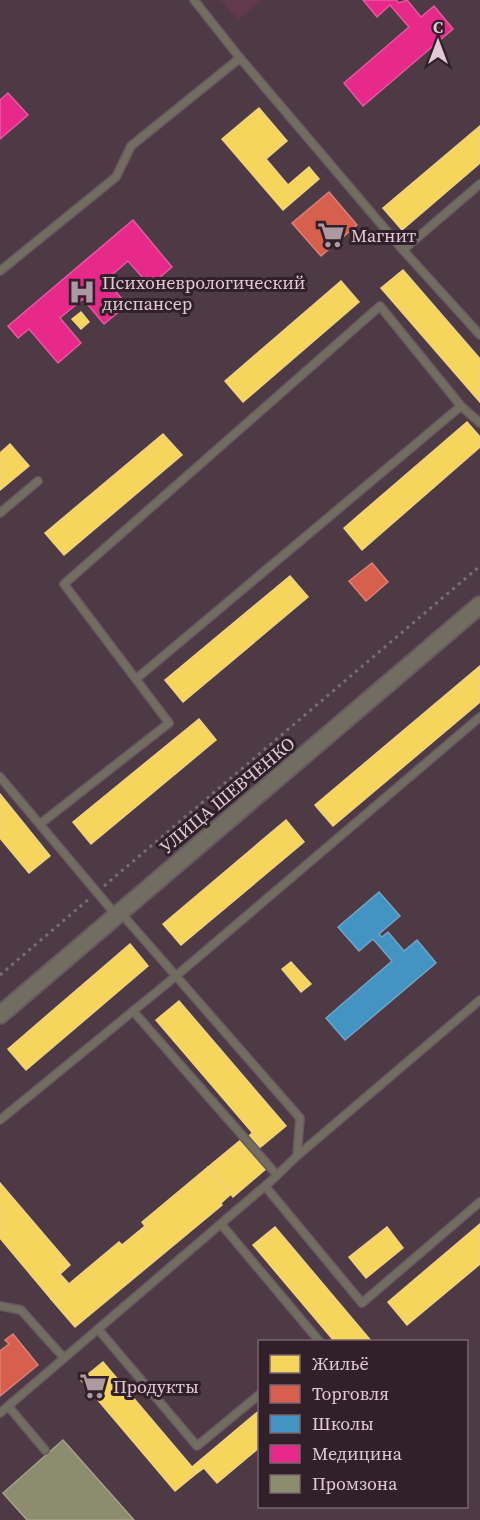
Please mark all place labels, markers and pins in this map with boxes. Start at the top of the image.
supermarket icon: Магнит [316,220,346,250]
place label: Магнит [351,223,417,248]
place label: Психоневрологический диспансер [102,270,305,316]
hospital icon: Психоневрологический диспансер [67,277,97,307]
supermarket icon: Продукты [78,1371,108,1401]
place label: Продукты [113,1374,199,1399]

